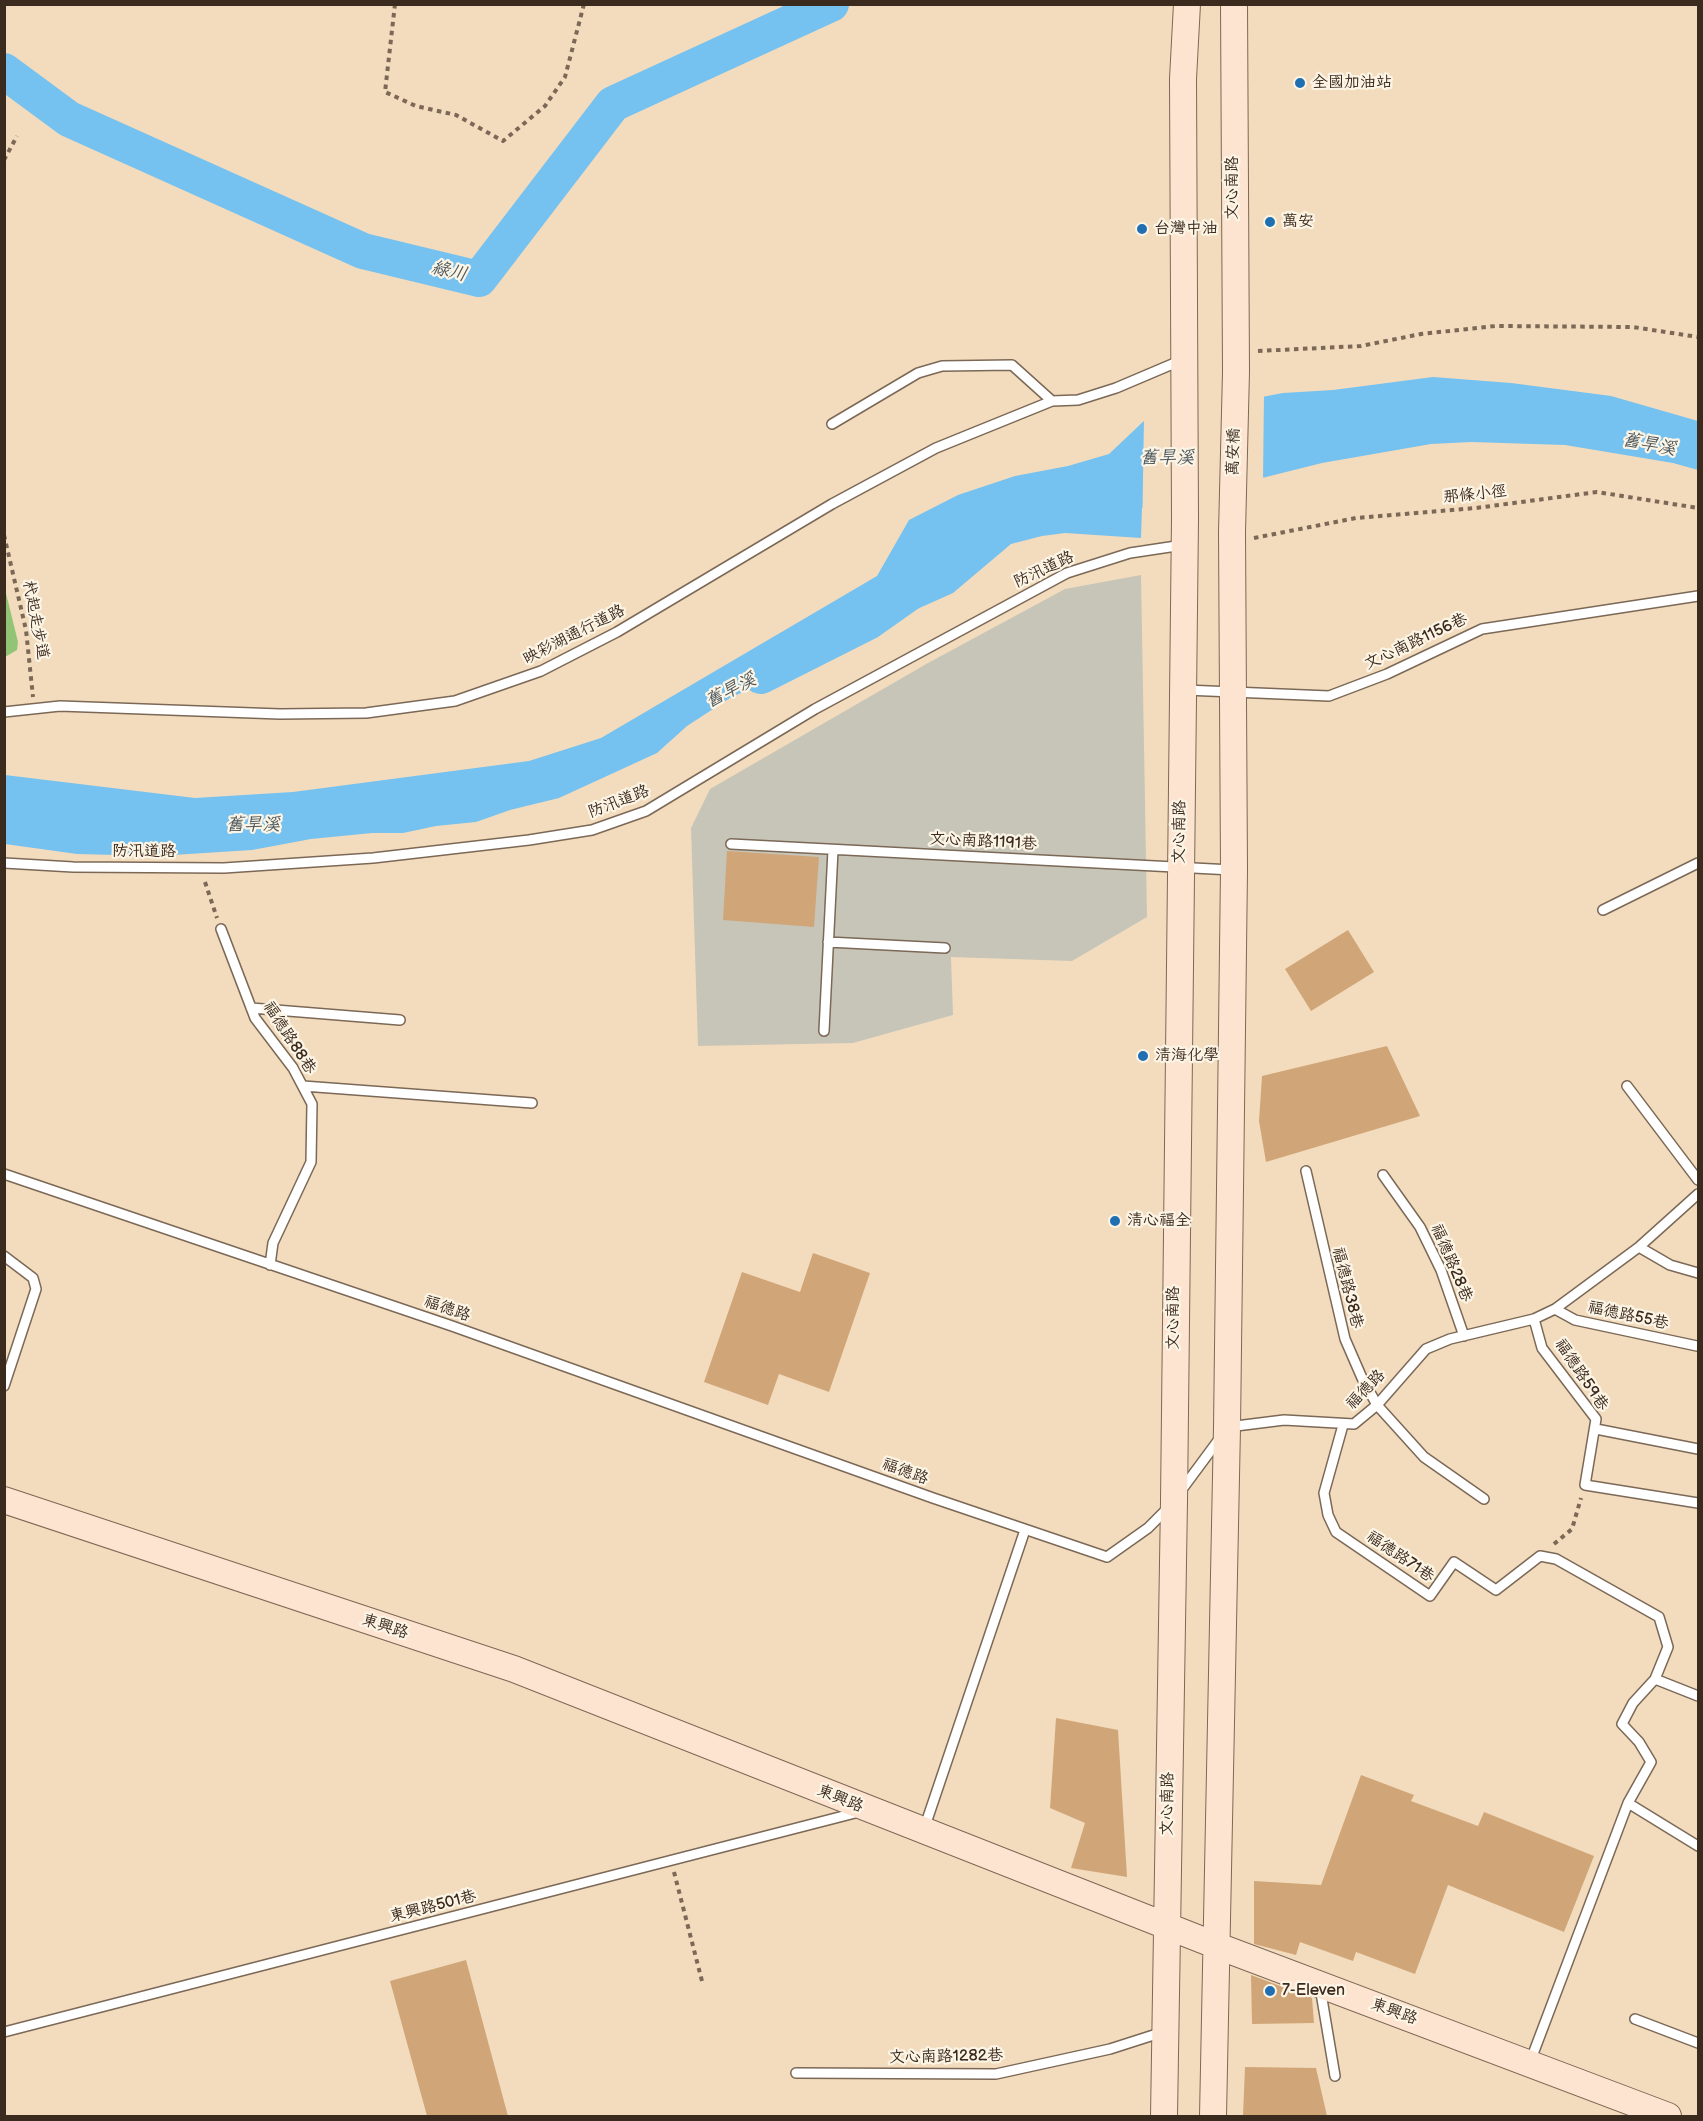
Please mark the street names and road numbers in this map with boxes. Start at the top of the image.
street label: 文心南路 [1223,156,1243,220]
street label: 萬安橋 [1224,428,1244,476]
street label: 那條小徑 [1442,482,1508,508]
street label: 防汛道路 [1011,548,1077,592]
street label: 杙起走步道 [18,579,52,661]
street label: 映彩湖通行道路 [520,601,628,669]
street label: 文心南路1156巷 [1361,610,1471,674]
street label: 防汛道路 [586,782,652,822]
street label: 文心南路 [1170,800,1190,864]
street label: 文心南路1191巷 [929,830,1037,854]
street label: 防汛道路 [112,842,176,862]
street label: 福德路88巷 [258,998,320,1078]
street label: 福德路28巷 [1426,1221,1476,1305]
street label: 福德路38巷 [1328,1245,1366,1331]
street label: 文心南路 [1164,1286,1184,1350]
street label: 福德路 [421,1292,473,1326]
street label: 福德路55巷 [1586,1298,1670,1334]
street label: 福德路59巷 [1550,1335,1612,1415]
street label: 福德路 [1342,1366,1390,1414]
street label: 福德路 [879,1455,931,1489]
street label: 福德路71巷 [1362,1527,1438,1587]
street label: 東興路 [359,1610,411,1644]
street label: 文心南路 [1158,1772,1178,1836]
street label: 東興路 [814,1781,866,1817]
street label: 東興路501巷 [388,1887,478,1927]
street label: 東興路 [1368,1995,1420,2029]
street label: 文心南路1282巷 [889,2046,1003,2068]

